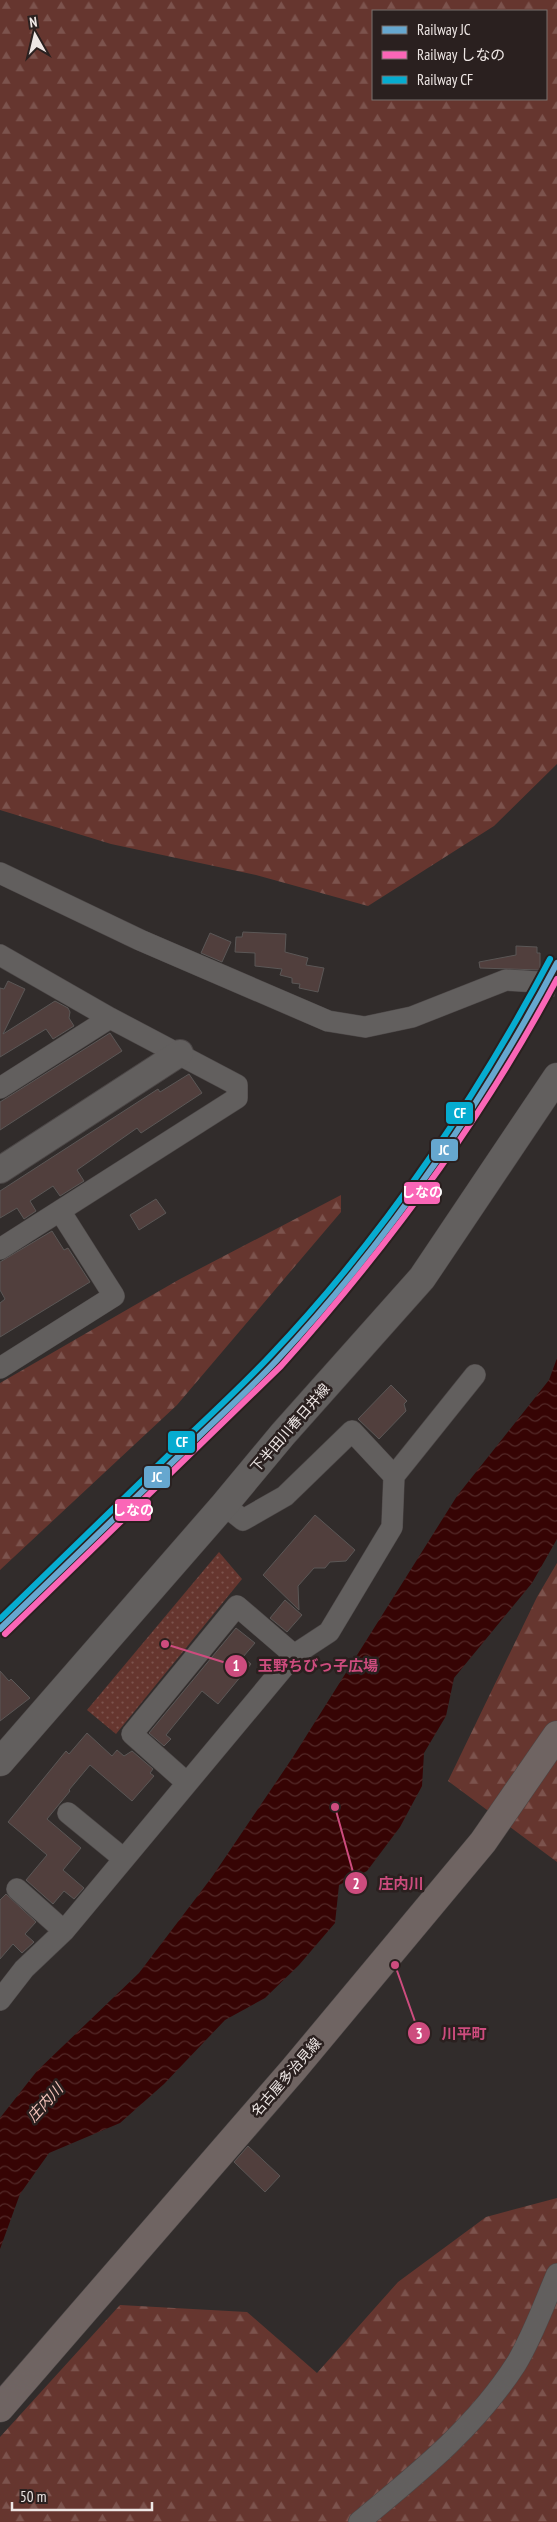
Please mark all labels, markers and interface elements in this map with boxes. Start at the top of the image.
north arrow [10,10,60,60]
legend [372,10,547,100]
text: N [28,13,38,32]
text: Railway JC [417,20,471,39]
text: Railway しなの [417,45,505,64]
text: Railway CF [417,70,473,89]
line badge: CF [445,1101,474,1125]
text: CF [454,1104,466,1122]
line badge: JC [430,1138,459,1162]
text: JC [438,1141,450,1159]
line badge: しなの [403,1181,441,1205]
text: しなの [401,1183,443,1201]
street label: 下半田川春日井線 [246,1380,334,1476]
line badge: CF [167,1430,196,1454]
text: CF [176,1433,188,1451]
line badge: JC [143,1465,171,1489]
text: JC [151,1468,163,1486]
line badge: しなの [114,1498,152,1522]
text: しなの [112,1501,154,1519]
callout: 玉野ちびっ子広場 [223,1651,388,1681]
text: 1 [232,1656,240,1675]
text: 玉野ちびっ子広場 [258,1656,378,1675]
callout: 庄内川 [343,1868,433,1898]
text: 2 [352,1874,360,1893]
text: 庄内川 [378,1874,424,1893]
callout: 川平町 [407,2018,497,2048]
text: 3 [415,2024,423,2043]
text: 川平町 [441,2024,487,2043]
street label: 名古屋多治見線 [247,2034,325,2120]
water label: 庄内川 [23,2078,68,2126]
scale bar [12,2480,152,2512]
text: 50 m [20,2487,46,2506]

